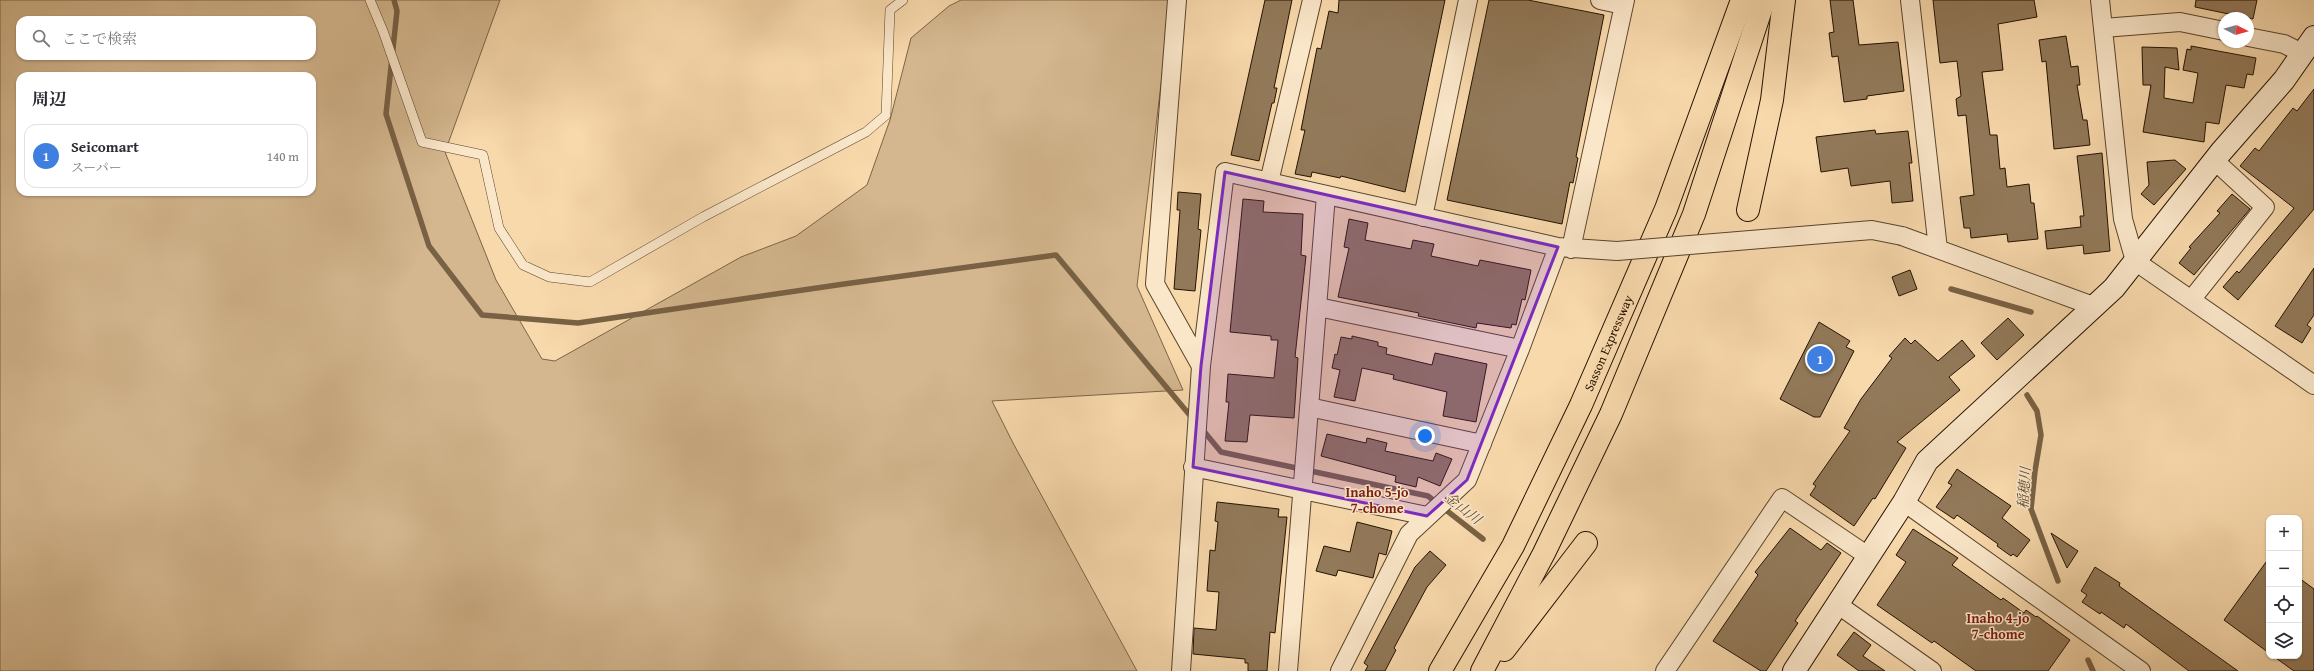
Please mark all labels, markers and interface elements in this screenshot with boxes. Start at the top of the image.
north arrow [2218,12,2254,48]
search box [16,16,316,60]
icon: search [30,27,52,49]
text: ここで検索 [62,28,137,49]
text: 周辺 [32,86,66,111]
text: Seicomart [71,136,139,157]
text: 1 [43,147,49,166]
text: 140 m [267,147,299,166]
text: スーパー [71,158,122,177]
street label: Sasson Expressway [1579,291,1638,394]
pin: 1 [1807,344,1833,374]
your location [1415,426,1435,446]
water label: 稲穂川 [2013,464,2036,510]
district label: Inaho 5-jo 7-chome [1346,482,1409,518]
water label: 金山川 [1440,487,1487,530]
map controls [2266,515,2302,659]
button: + [2266,515,2302,551]
button: − [2266,551,2302,587]
button: locate [2266,587,2302,623]
district label: Inaho 4-jo 7-chome [1967,608,2030,644]
button: layers [2266,623,2302,659]

